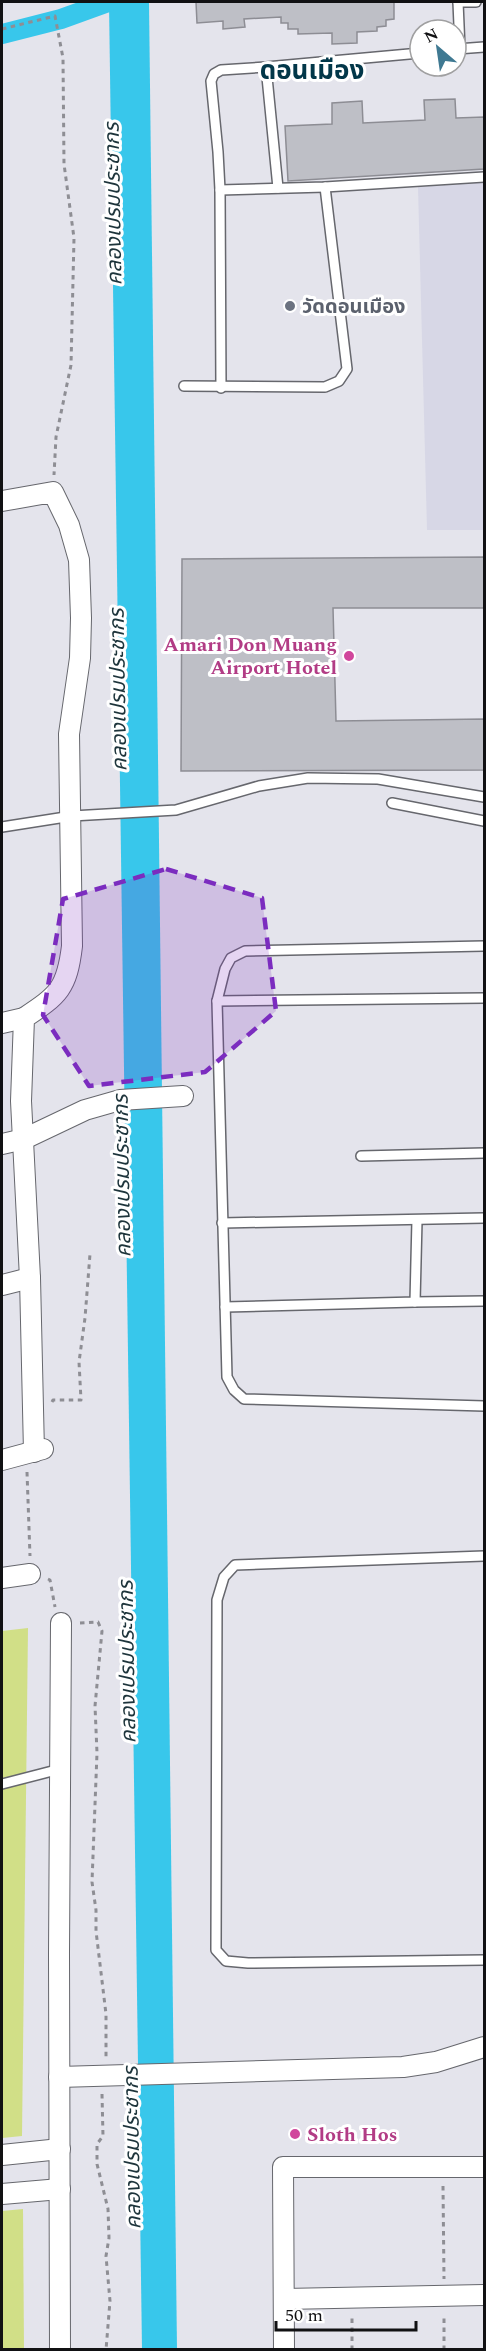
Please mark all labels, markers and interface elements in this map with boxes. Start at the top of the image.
north arrow [408,18,468,78]
text: N [420,22,443,49]
district label: ดอนเมือง [260,51,364,91]
water label: คลองเปรมประชากร [97,120,131,286]
place label: วัดดอนเมือง [302,292,405,322]
marker: วัดดอนเมือง [283,299,297,313]
water label: คลองเปรมประชากร [102,606,136,772]
place label: Amari Don Muang Airport Hotel [163,630,337,683]
marker: Amari Don Muang Airport Hotel [342,649,356,663]
water label: คลองเปรมประชากร [106,1092,140,1258]
water label: คลองเปรมประชากร [111,1578,145,1744]
water label: คลองเปรมประชากร [116,2064,150,2230]
place label: Sloth Hos [307,2120,397,2150]
marker: Sloth Hos [288,2127,302,2141]
scale bar [276,2294,416,2332]
text: 50 m [285,2302,323,2329]

